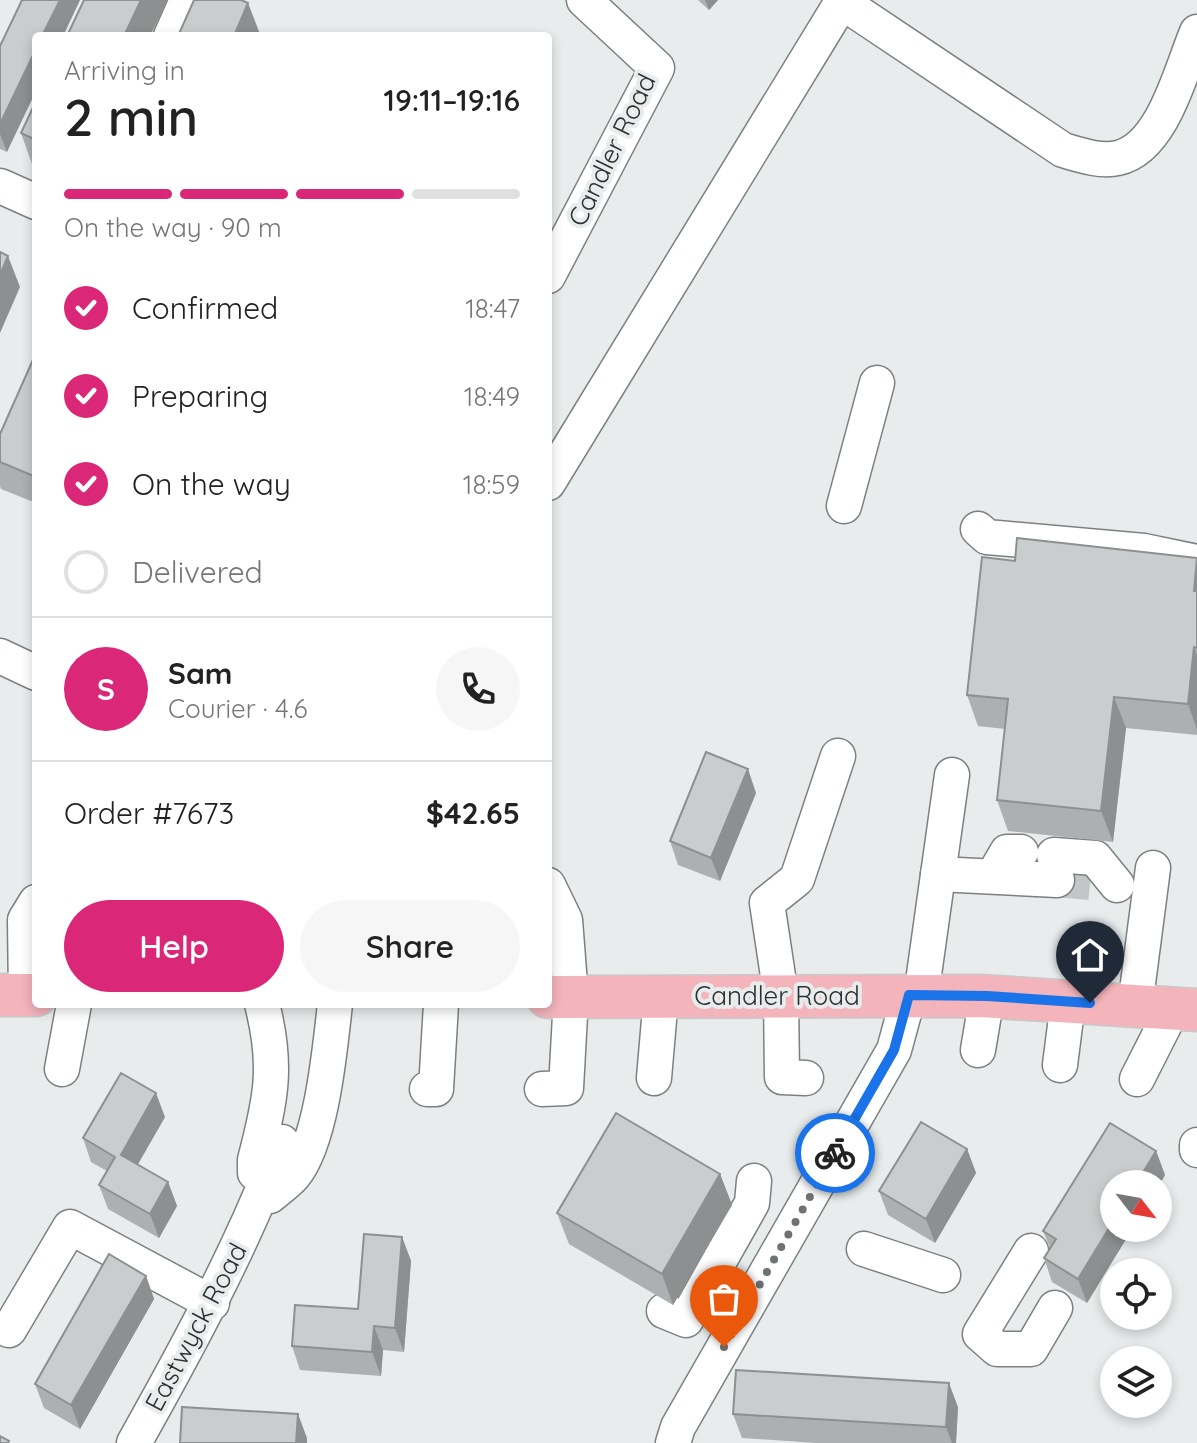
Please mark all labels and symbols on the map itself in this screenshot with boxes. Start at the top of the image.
street label: Candler Road [560,68,663,231]
pin [1056,921,1124,1003]
street label: Candler Road [694,979,860,1012]
courier [795,1113,875,1193]
north arrow [1100,1170,1172,1242]
street label: Eastwyck Road [137,1237,254,1417]
pin [690,1265,758,1347]

